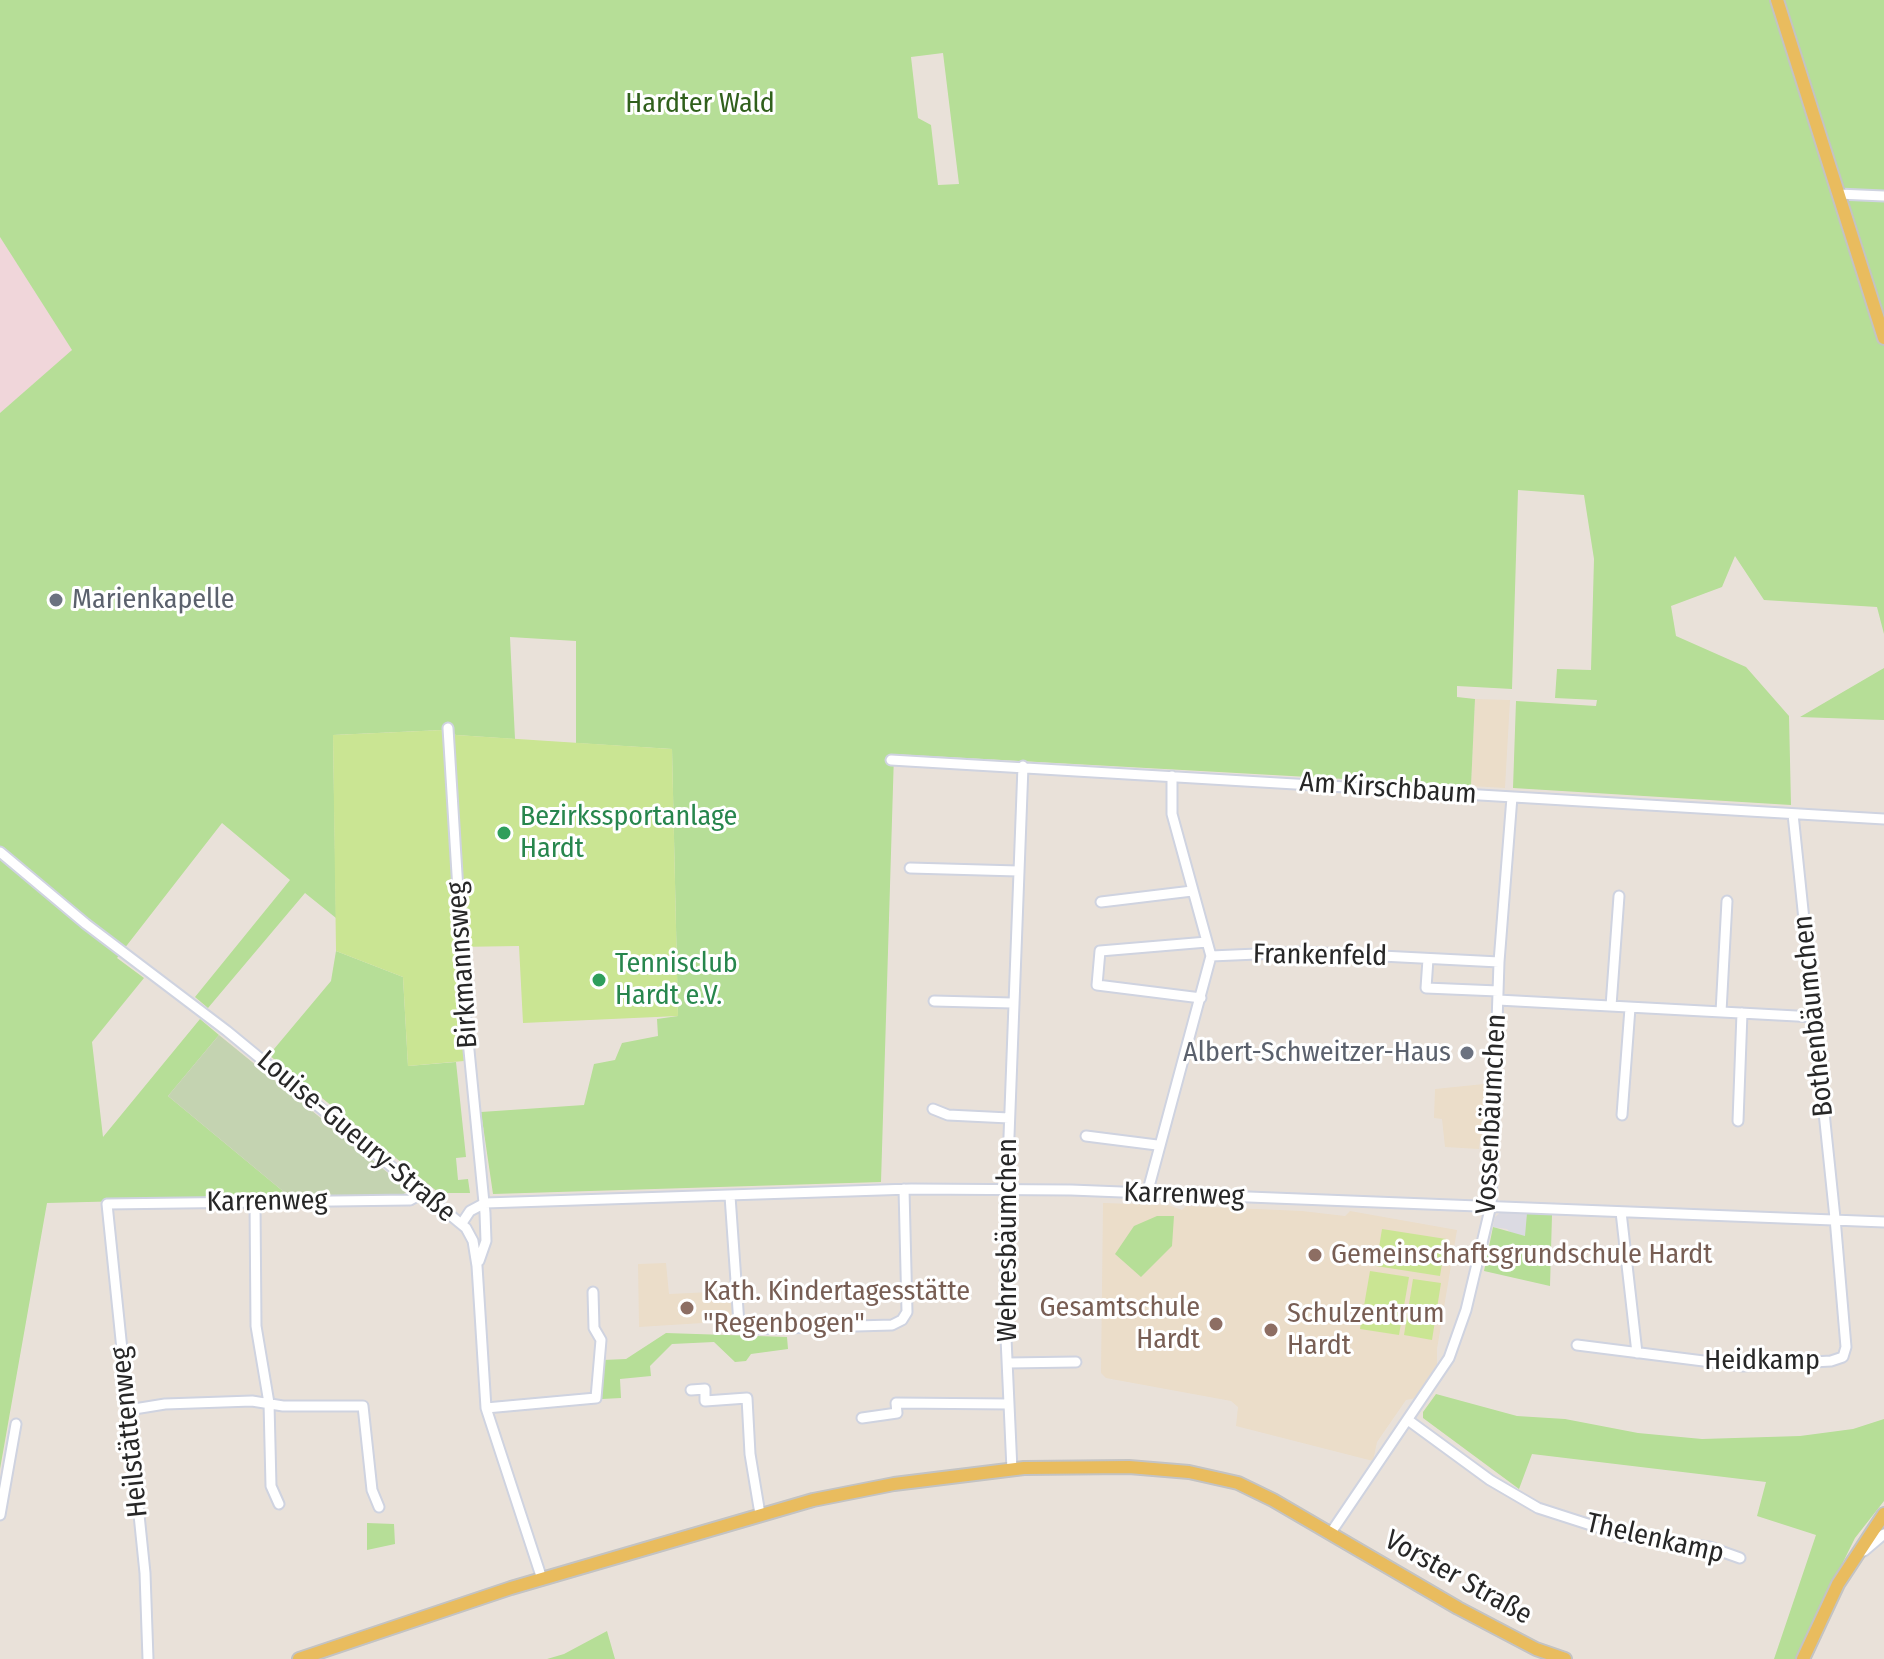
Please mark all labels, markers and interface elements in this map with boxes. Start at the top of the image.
park label: Hardter Wald [625,87,775,121]
place label: Marienkapelle [72,583,235,617]
marker: Marienkapelle [47,591,65,609]
street label: Am Kirschbaum [1298,766,1478,812]
place label: Bezirkssportanlage Hardt [520,800,737,866]
marker: Bezirkssportanlage Hardt [495,824,513,842]
street label: Birkmannsweg [440,881,486,1049]
street label: Bothenbäumchen [1787,914,1841,1118]
street label: Frankenfeld [1253,938,1387,974]
place label: Tennisclub Hardt e.V. [615,947,738,1013]
marker: Tennisclub Hardt e.V. [590,971,608,989]
street label: Vossenbäumchen [1470,1013,1514,1215]
place label: Albert-Schweitzer-Haus [1183,1036,1451,1070]
street label: Louise-Gueury-Straße [250,1044,462,1230]
marker: Albert-Schweitzer-Haus [1458,1044,1476,1062]
street label: Wehresbäumchen [991,1138,1025,1342]
street label: Karrenweg [1123,1176,1245,1214]
street label: Karrenweg [206,1184,328,1220]
place label: Gemeinschaftsgrundschule Hardt [1331,1238,1712,1272]
marker: Gemeinschaftsgrundschule Hardt [1306,1246,1324,1264]
place label: Kath. Kindertagesstätte "Regenbogen" [703,1275,970,1341]
place label: Gesamtschule Hardt [1040,1291,1200,1357]
place label: Schulzentrum Hardt [1287,1297,1444,1363]
marker: Kath. Kindertagesstätte "Regenbogen" [678,1299,696,1317]
marker: Gesamtschule Hardt [1207,1315,1225,1333]
marker: Schulzentrum Hardt [1262,1321,1280,1339]
street label: Heidkamp [1704,1344,1820,1378]
street label: Heilstättenweg [104,1345,156,1519]
street label: Thelenkamp [1583,1507,1727,1571]
street label: Vorster Straße [1379,1524,1537,1632]

